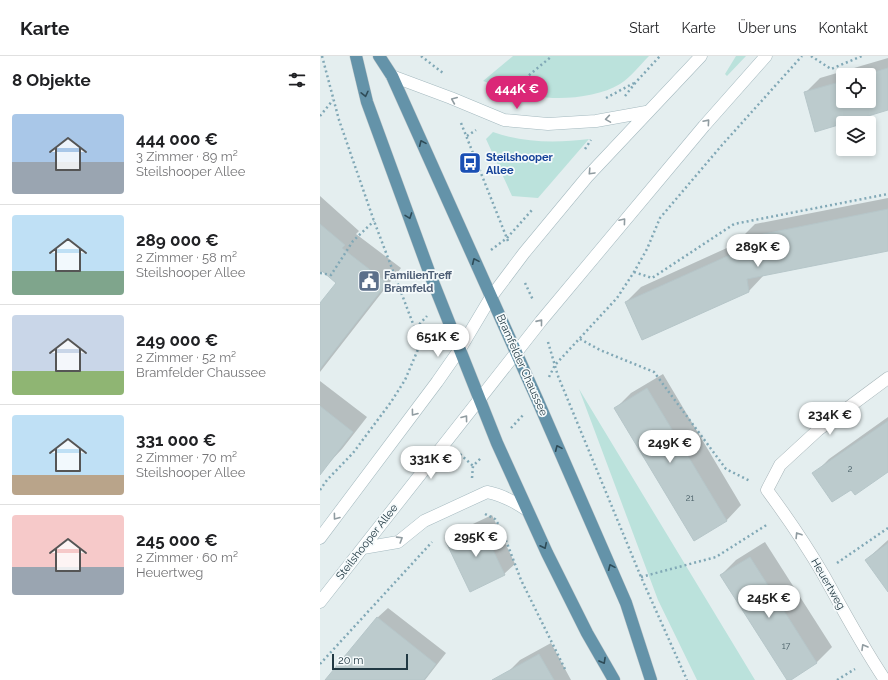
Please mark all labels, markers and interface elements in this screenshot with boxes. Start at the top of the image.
text: Karte [20,17,69,39]
text: Start [629,20,659,36]
text: Karte [681,20,716,36]
text: Über uns [738,20,797,36]
text: Kontakt [819,20,868,36]
map controls [836,68,876,156]
button: locate [836,68,876,108]
icon: filters [286,69,308,91]
text: 8 Objekte [12,70,91,90]
pin: 444K € [484,76,550,110]
text: 444K € [495,81,539,96]
one-way arrow [361,91,369,97]
one-way arrow [451,96,458,104]
one-way arrow [605,114,611,123]
button: layers [836,116,876,156]
one-way arrow [703,120,710,127]
text: 444 000 € [136,129,218,149]
icon: home [44,130,92,178]
one-way arrow [419,139,427,147]
text: 3 Zimmer · 89 m² [136,149,238,164]
bus stop icon: Steilshooper Allee [457,150,483,176]
place label: Steilshooper Allee [486,151,554,177]
text: Steilshooper Allee [136,164,245,179]
one-way arrow [588,167,596,175]
one-way arrow [404,213,412,220]
one-way arrow [619,219,626,226]
text: 289 000 € [136,230,219,250]
icon: home [44,231,92,279]
pin: 289K € [725,234,791,268]
text: 289K € [736,239,780,254]
text: 2 Zimmer · 58 m² [136,250,237,265]
one-way arrow [472,258,480,265]
text: Steilshooper Allee [136,265,245,280]
public building icon: FamilienTreff Bramfeld [356,268,382,294]
place label: FamilienTreff Bramfeld [384,269,453,295]
street label: Bramfelder Chaussee [494,312,550,418]
one-way arrow [536,319,543,326]
pin: 651K € [405,324,471,358]
text: 651K € [416,329,460,344]
text: 249 000 € [136,330,218,350]
icon: home [44,331,92,379]
text: 2 Zimmer · 52 m² [136,350,236,365]
text: Bramfelder Chaussee [136,365,266,380]
pin: 234K € [797,402,863,436]
text: 234K € [808,407,852,422]
one-way arrow [412,409,419,416]
one-way arrow [460,415,467,422]
text: 331 000 € [136,430,216,450]
pin: 249K € [637,430,703,464]
icon: home [44,431,92,479]
text: 249K € [648,435,692,450]
one-way arrow [555,445,563,452]
pin: 331K € [398,446,464,480]
text: 2 Zimmer · 70 m² [136,450,237,465]
text: 331K € [410,451,452,466]
house number: 2 [848,464,853,474]
text: Steilshooper Allee [136,465,245,480]
house number: 21 [686,493,694,503]
street label: Steilshooper Allee [333,501,401,582]
one-way arrow [333,513,340,520]
pin: 295K € [443,524,509,558]
text: 295K € [454,529,498,544]
text: 245 000 € [136,530,218,550]
icon: home [44,531,92,579]
one-way arrow [795,532,803,539]
one-way arrow [396,537,403,544]
one-way arrow [539,541,547,549]
text: 2 Zimmer · 60 m² [136,550,238,565]
street label: Heuertweg [808,556,848,612]
one-way arrow [607,564,615,571]
text: Heuertweg [136,565,203,580]
pin: 245K € [736,585,802,619]
text: 245K € [747,590,791,605]
house number: 17 [782,641,790,651]
one-way arrow [861,644,868,651]
scale bar [332,652,408,671]
text: 20 m [338,654,363,667]
one-way arrow [598,657,606,664]

